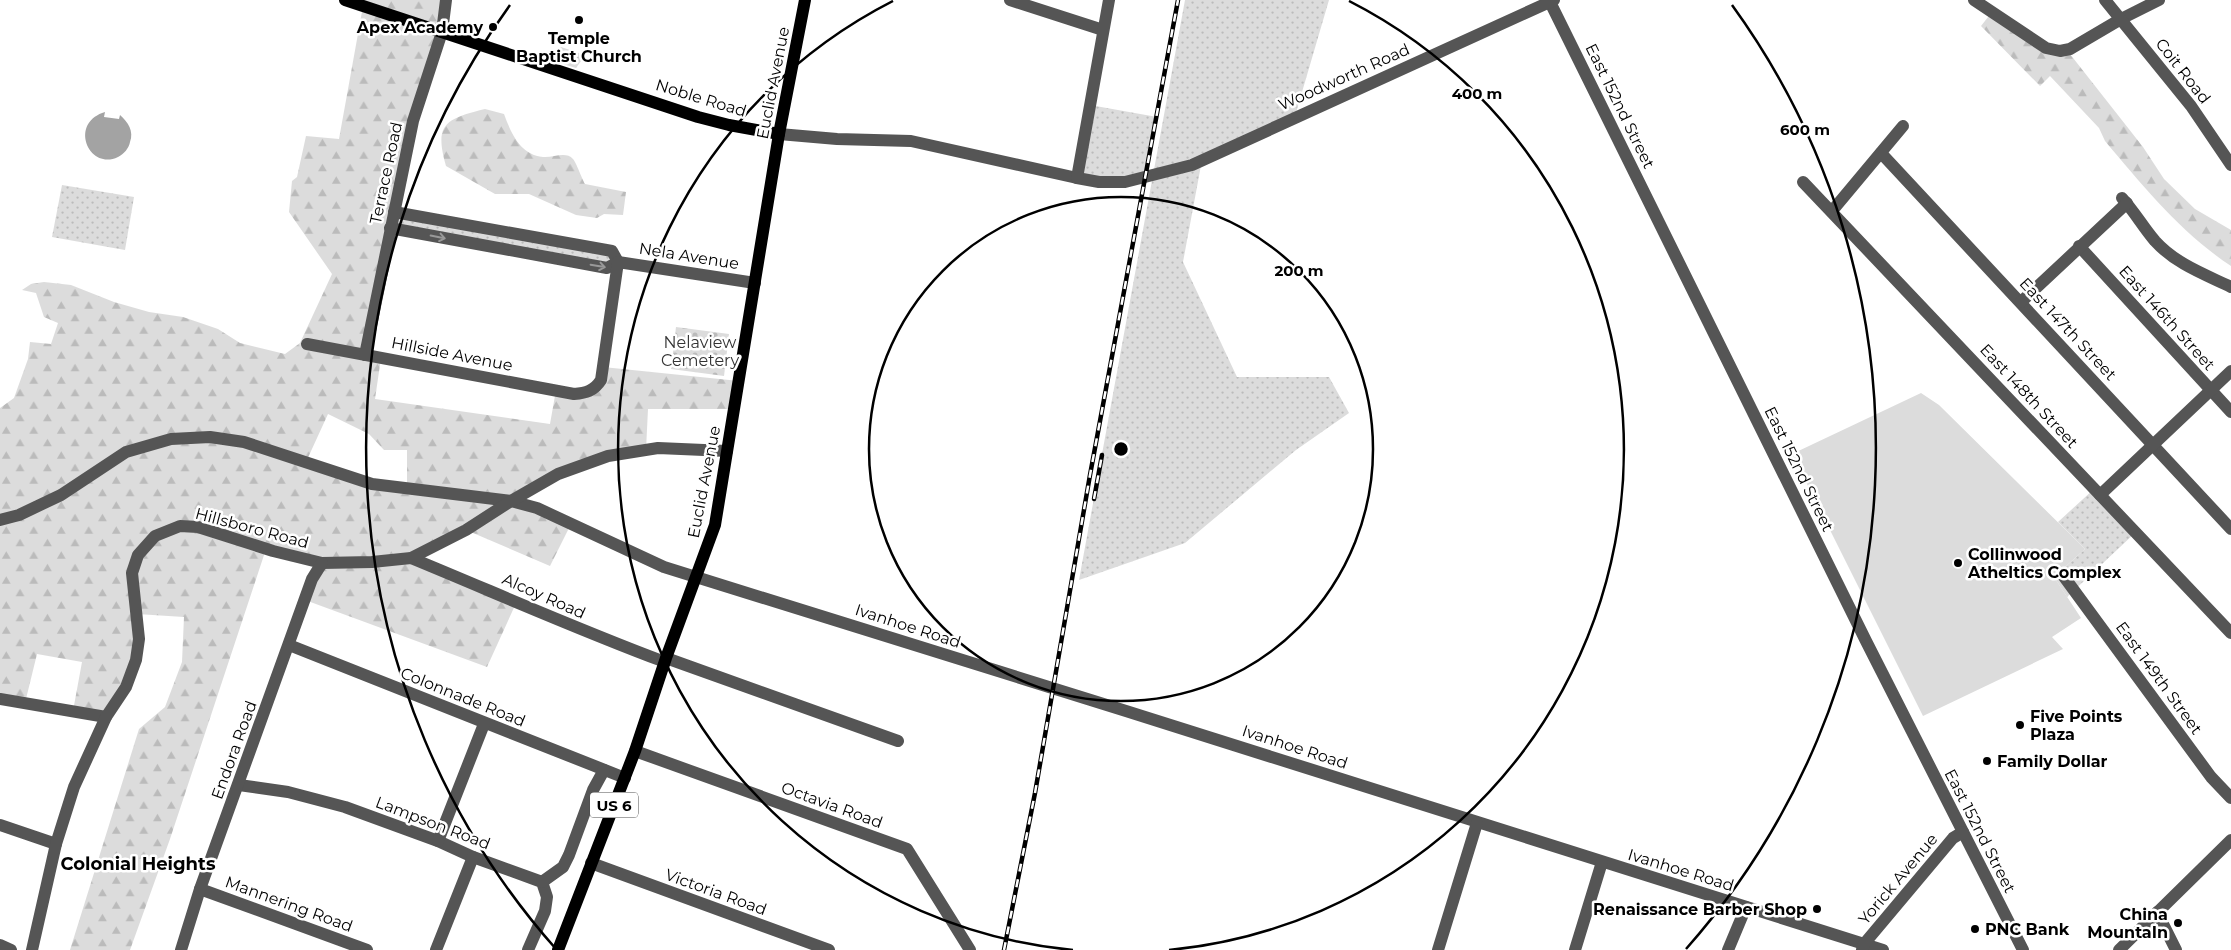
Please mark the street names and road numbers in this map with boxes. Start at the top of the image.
street label: Euclid Avenue [753,25,793,141]
street label: Coit Road [2152,35,2214,107]
street label: Woodworth Road [1275,40,1413,114]
street label: East 152nd Street [1582,40,1659,172]
street label: Noble Road [653,75,749,121]
street label: Terrace Road [366,120,406,226]
street label: Nela Avenue [638,239,740,273]
street label: East 146th Street [2115,262,2219,375]
street label: East 147th Street [2016,274,2121,385]
street label: Hillside Avenue [390,333,514,375]
street label: East 148th Street [1976,340,2082,452]
street label: East 152nd Street [1761,403,1838,535]
street label: Euclid Avenue [684,424,724,540]
street label: Hillsboro Road [193,504,311,552]
street label: Alcoy Road [499,569,589,623]
street label: Ivanhoe Road [853,600,963,652]
street label: East 149th Street [2112,618,2207,738]
street label: Colonnade Road [398,663,528,731]
street label: Endora Road [207,698,261,802]
street label: Ivanhoe Road [1240,721,1350,773]
street label: East 152nd Street [1941,766,2020,897]
street label: Octavia Road [779,778,885,832]
street label: Lampson Road [373,792,493,854]
road number: US 6 [590,792,638,818]
street label: Yorick Avenue [1854,830,1942,928]
street label: Ivanhoe Road [1626,845,1736,895]
street label: Victoria Road [663,865,769,919]
street label: Mannering Road [223,872,355,936]

